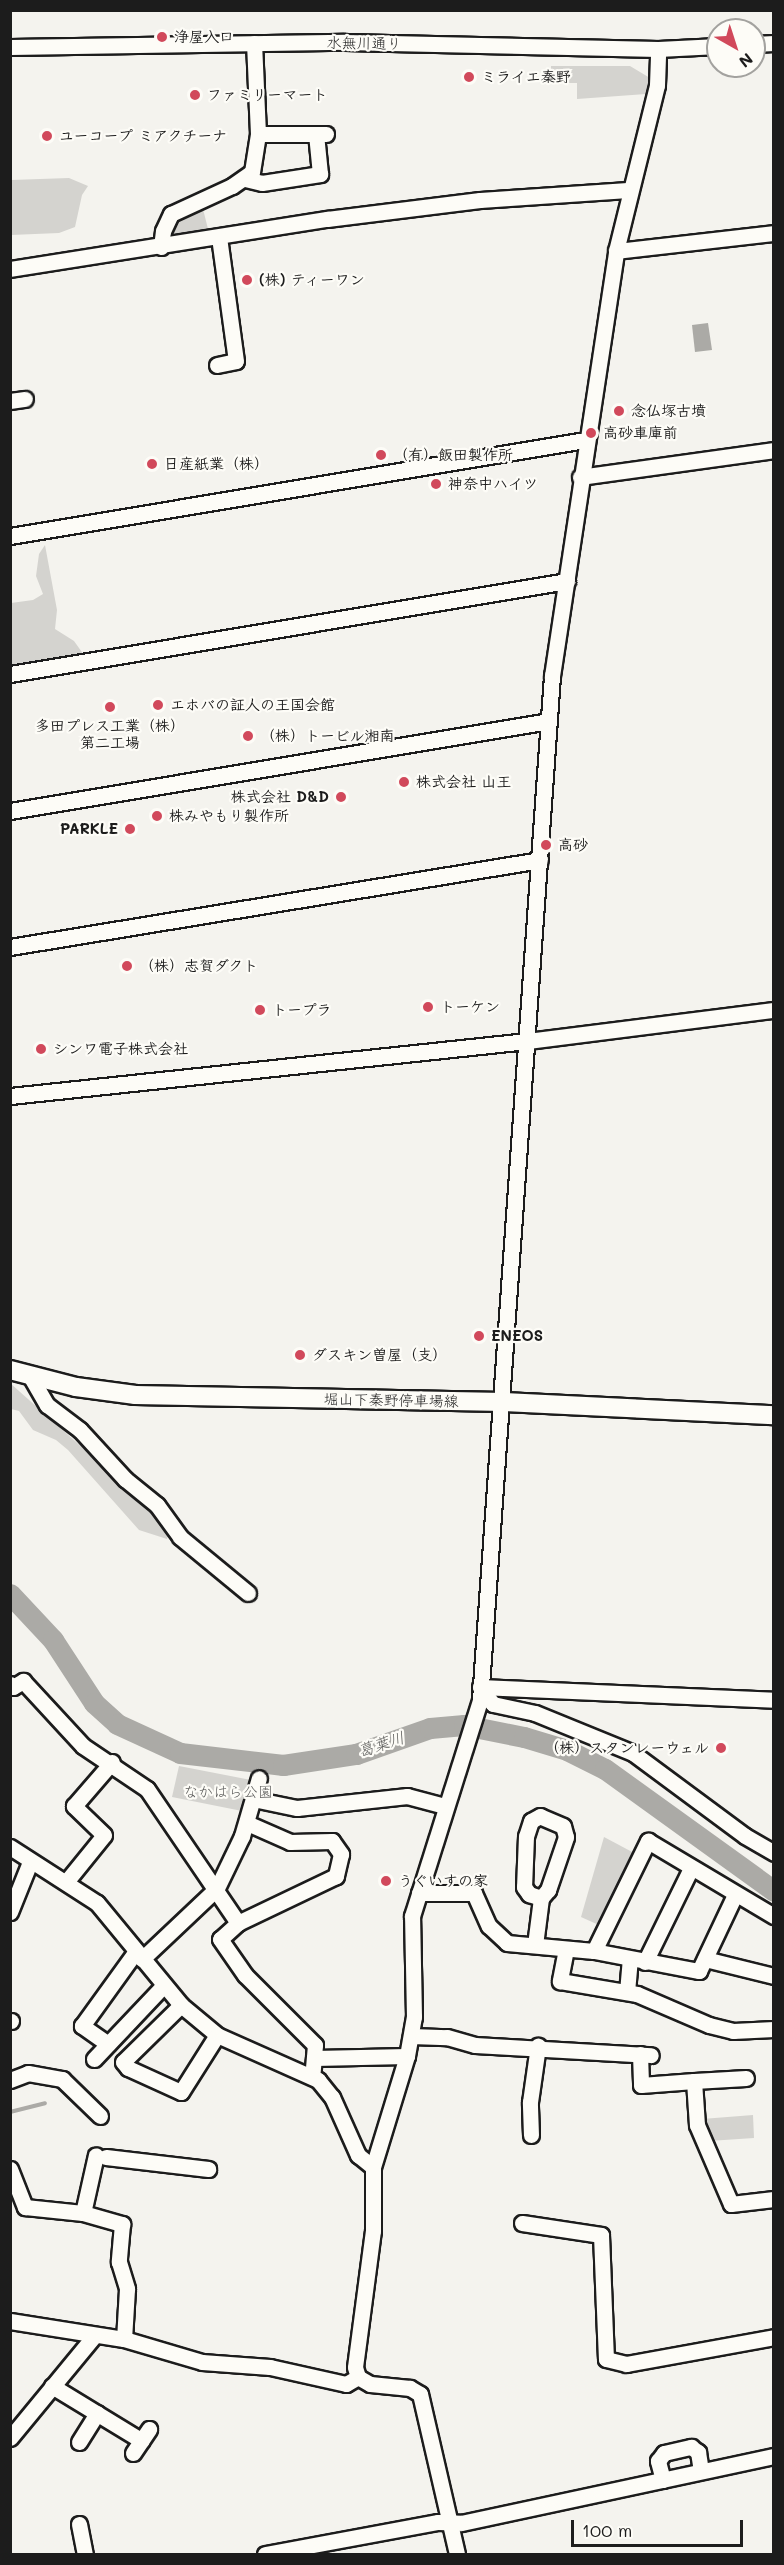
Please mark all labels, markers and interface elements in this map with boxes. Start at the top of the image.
north arrow [706,18,766,78]
place label: 浄屋入口 [174,28,234,46]
marker: 浄屋入口 [155,30,169,44]
street label: 水無川通り [326,33,402,53]
text: N [735,49,758,73]
place label: ミライエ秦野 [481,68,571,86]
marker: ミライエ秦野 [462,70,476,84]
place label: ファミリーマート [207,86,327,104]
marker: ファミリーマート [188,88,202,102]
place label: ユーコープ ミアクチーナ [59,127,229,145]
marker: ユーコープ ミアクチーナ [40,129,54,143]
place label: (株) ティーワン [259,271,366,289]
marker: (株) ティーワン [240,273,254,287]
place label: 念仏塚古墳 [631,402,706,420]
marker: 念仏塚古墳 [612,404,626,418]
place label: 高砂車庫前 [603,424,678,442]
marker: 高砂車庫前 [584,426,598,440]
place label: （有）飯田製作所 [393,446,513,464]
marker: （有）飯田製作所 [374,448,388,462]
place label: 日産紙業（株） [164,455,269,473]
marker: 日産紙業（株） [145,457,159,471]
place label: 神奈中ハイツ [448,475,538,493]
marker: 神奈中ハイツ [429,477,443,491]
place label: エホバの証人の王国会館 [170,696,335,714]
marker: エホバの証人の王国会館 [151,698,165,712]
marker: 多田プレス工業（株） 第二工場 [103,700,117,714]
place label: 多田プレス工業（株） 第二工場 [35,716,185,751]
place label: （株）トービル湘南 [260,727,395,745]
marker: （株）トービル湘南 [241,729,255,743]
place label: 株式会社 山王 [416,773,511,791]
marker: 株式会社 山王 [397,775,411,789]
place label: 株式会社 D&D [231,788,329,806]
marker: 株式会社 D&D [334,790,348,804]
place label: 株みやもり製作所 [169,807,289,825]
marker: 株みやもり製作所 [150,809,164,823]
place label: PARKLE [60,820,118,838]
marker: PARKLE [123,822,137,836]
place label: 高砂 [558,836,588,854]
marker: 高砂 [539,838,553,852]
place label: （株）志賀ダクト [139,957,259,975]
marker: （株）志賀ダクト [120,959,134,973]
place label: トーケン [440,998,500,1016]
marker: トーケン [421,1000,435,1014]
place label: トープラ [272,1001,332,1019]
marker: トープラ [253,1003,267,1017]
place label: シンワ電子株式会社 [53,1040,188,1058]
marker: シンワ電子株式会社 [34,1042,48,1056]
place label: ENEOS [491,1327,543,1345]
marker: ENEOS [472,1329,486,1343]
place label: ダスキン曽屋（支） [312,1346,447,1364]
marker: ダスキン曽屋（支） [293,1348,307,1362]
street label: 堀山下秦野停車場線 [323,1390,459,1410]
water label: 葛葉川 [355,1727,407,1761]
place label: （株）スタンレーウェル [543,1739,709,1757]
marker: （株）スタンレーウェル [714,1741,728,1755]
park label: なかはら公園 [183,1783,273,1801]
place label: うぐいすの家 [398,1872,488,1890]
marker: うぐいすの家 [379,1874,393,1888]
scale bar [574,2508,746,2546]
text: 100 m [582,2518,632,2542]

